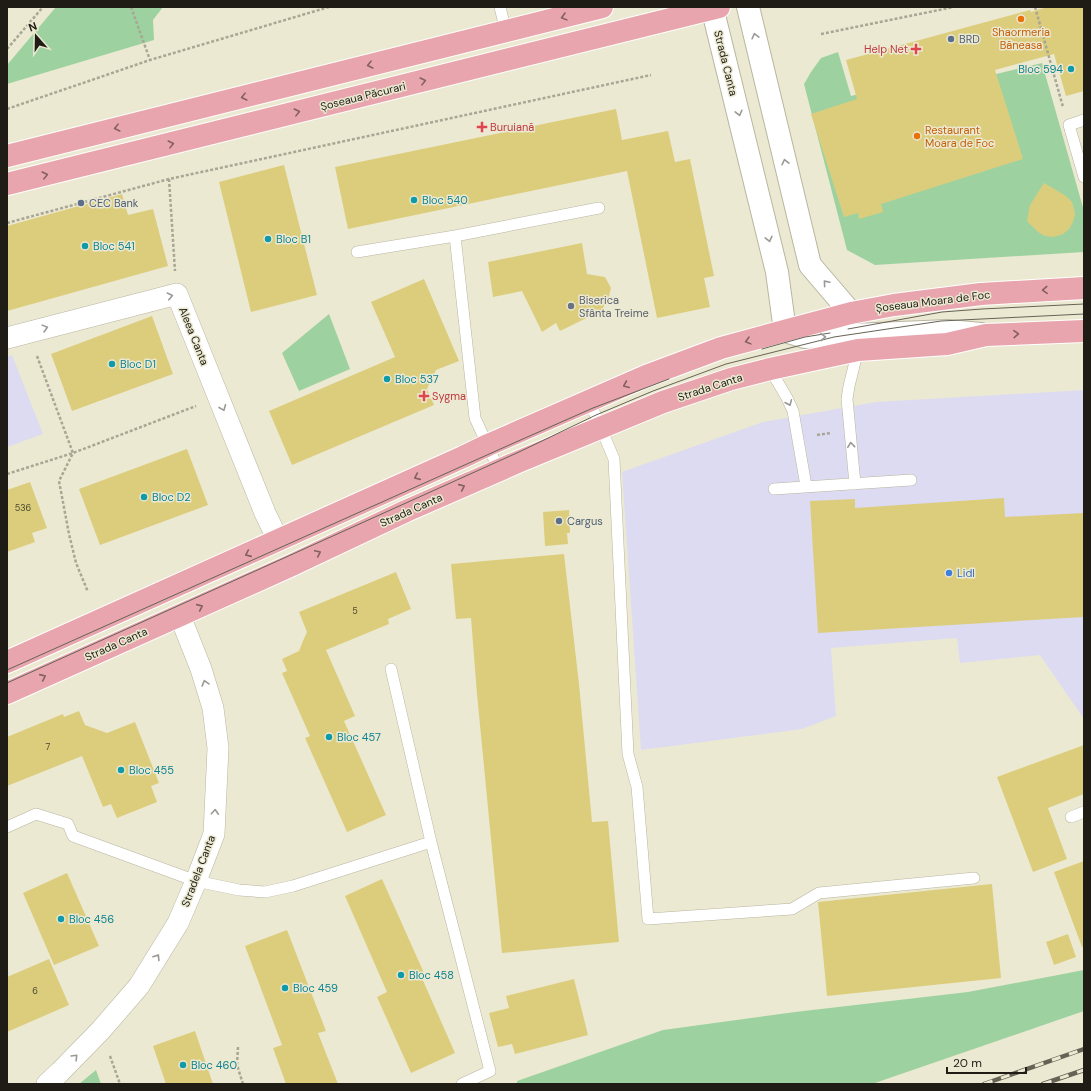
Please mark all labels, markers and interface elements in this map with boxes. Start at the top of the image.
one-way arrow [560,12,567,20]
marker: Shaormeria Băneasa [1016,14,1026,24]
north arrow [16,16,56,56]
text: N [26,19,39,35]
place label: Shaormeria Băneasa [992,25,1050,52]
street label: Strada Canta [711,29,741,97]
place label: BRD [959,32,980,46]
one-way arrow [752,33,760,39]
marker: BRD [946,34,956,44]
place label: Help Net [864,42,908,56]
marker: Help Net [911,44,921,54]
one-way arrow [367,61,373,69]
place label: Bloc 594 [1018,62,1063,76]
marker: Bloc 594 [1066,64,1076,74]
one-way arrow [420,77,427,86]
street label: Șoseaua Păcurari [319,79,407,113]
one-way arrow [240,92,247,100]
one-way arrow [294,109,300,117]
one-way arrow [734,109,742,116]
place label: Buruiană [490,120,534,134]
marker: Buruiană [477,122,487,132]
place label: Restaurant Moara de Foc [925,123,994,150]
one-way arrow [114,124,121,132]
marker: Restaurant Moara de Foc [912,131,922,141]
one-way arrow [168,140,174,148]
one-way arrow [782,159,790,166]
one-way arrow [41,171,48,180]
place label: Bloc 540 [422,193,468,207]
marker: Bloc 540 [409,195,419,205]
place label: CEC Bank [89,196,139,210]
marker: CEC Bank [76,198,86,208]
place label: Bloc B1 [276,232,311,246]
marker: Bloc B1 [263,234,273,244]
one-way arrow [765,236,773,242]
place label: Bloc 541 [93,239,135,253]
marker: Bloc 541 [80,241,90,251]
one-way arrow [824,281,831,288]
one-way arrow [1042,286,1048,294]
street label: Șoseaua Moara de Foc [875,287,991,315]
one-way arrow [167,292,174,300]
place label: Biserica Sfânta Treime [579,293,649,320]
marker: Biserica Sfânta Treime [566,301,576,311]
street label: Aleea Canta [176,305,212,367]
one-way arrow [41,325,48,333]
one-way arrow [1013,329,1019,338]
one-way arrow [820,333,826,341]
one-way arrow [745,336,752,345]
place label: Bloc D1 [120,357,156,371]
marker: Bloc D1 [107,359,117,369]
street label: Strada Canta [676,370,744,404]
place label: Bloc 537 [395,372,439,386]
marker: Bloc 537 [382,374,392,384]
one-way arrow [622,380,629,388]
place label: Sygma [432,389,466,403]
marker: Sygma [419,391,429,401]
one-way arrow [784,398,792,406]
one-way arrow [218,405,226,412]
one-way arrow [847,442,856,448]
one-way arrow [414,472,422,480]
one-way arrow [457,484,465,492]
place label: Bloc D2 [152,490,191,504]
street label: Strada Canta [378,490,444,530]
marker: Bloc D2 [139,492,149,502]
house number: 536 [15,502,32,514]
place label: Cargus [567,514,603,528]
marker: Cargus [554,516,564,526]
one-way arrow [244,549,252,557]
one-way arrow [314,550,321,558]
place label: Lidl [957,566,975,580]
marker: Lidl [944,568,954,578]
one-way arrow [195,604,203,612]
house number: 5 [352,605,358,617]
street label: Strada Canta [83,624,149,664]
one-way arrow [38,674,46,682]
one-way arrow [202,680,210,686]
place label: Bloc 457 [337,730,381,744]
marker: Bloc 457 [324,732,334,742]
house number: 7 [46,741,51,753]
place label: Bloc 455 [129,763,174,777]
marker: Bloc 455 [116,765,126,775]
one-way arrow [210,809,219,815]
street label: Stradela Canta [178,833,218,909]
place label: Bloc 456 [69,912,114,926]
marker: Bloc 456 [56,914,66,924]
one-way arrow [152,954,160,961]
place label: Bloc 458 [409,968,454,982]
marker: Bloc 458 [396,970,406,980]
place label: Bloc 459 [293,981,338,995]
marker: Bloc 459 [280,983,290,993]
house number: 6 [32,985,38,997]
scale bar [947,1049,1026,1075]
one-way arrow [70,1054,78,1062]
text: 20 m [953,1055,982,1071]
place label: Bloc 460 [191,1058,237,1072]
marker: Bloc 460 [178,1060,188,1070]

